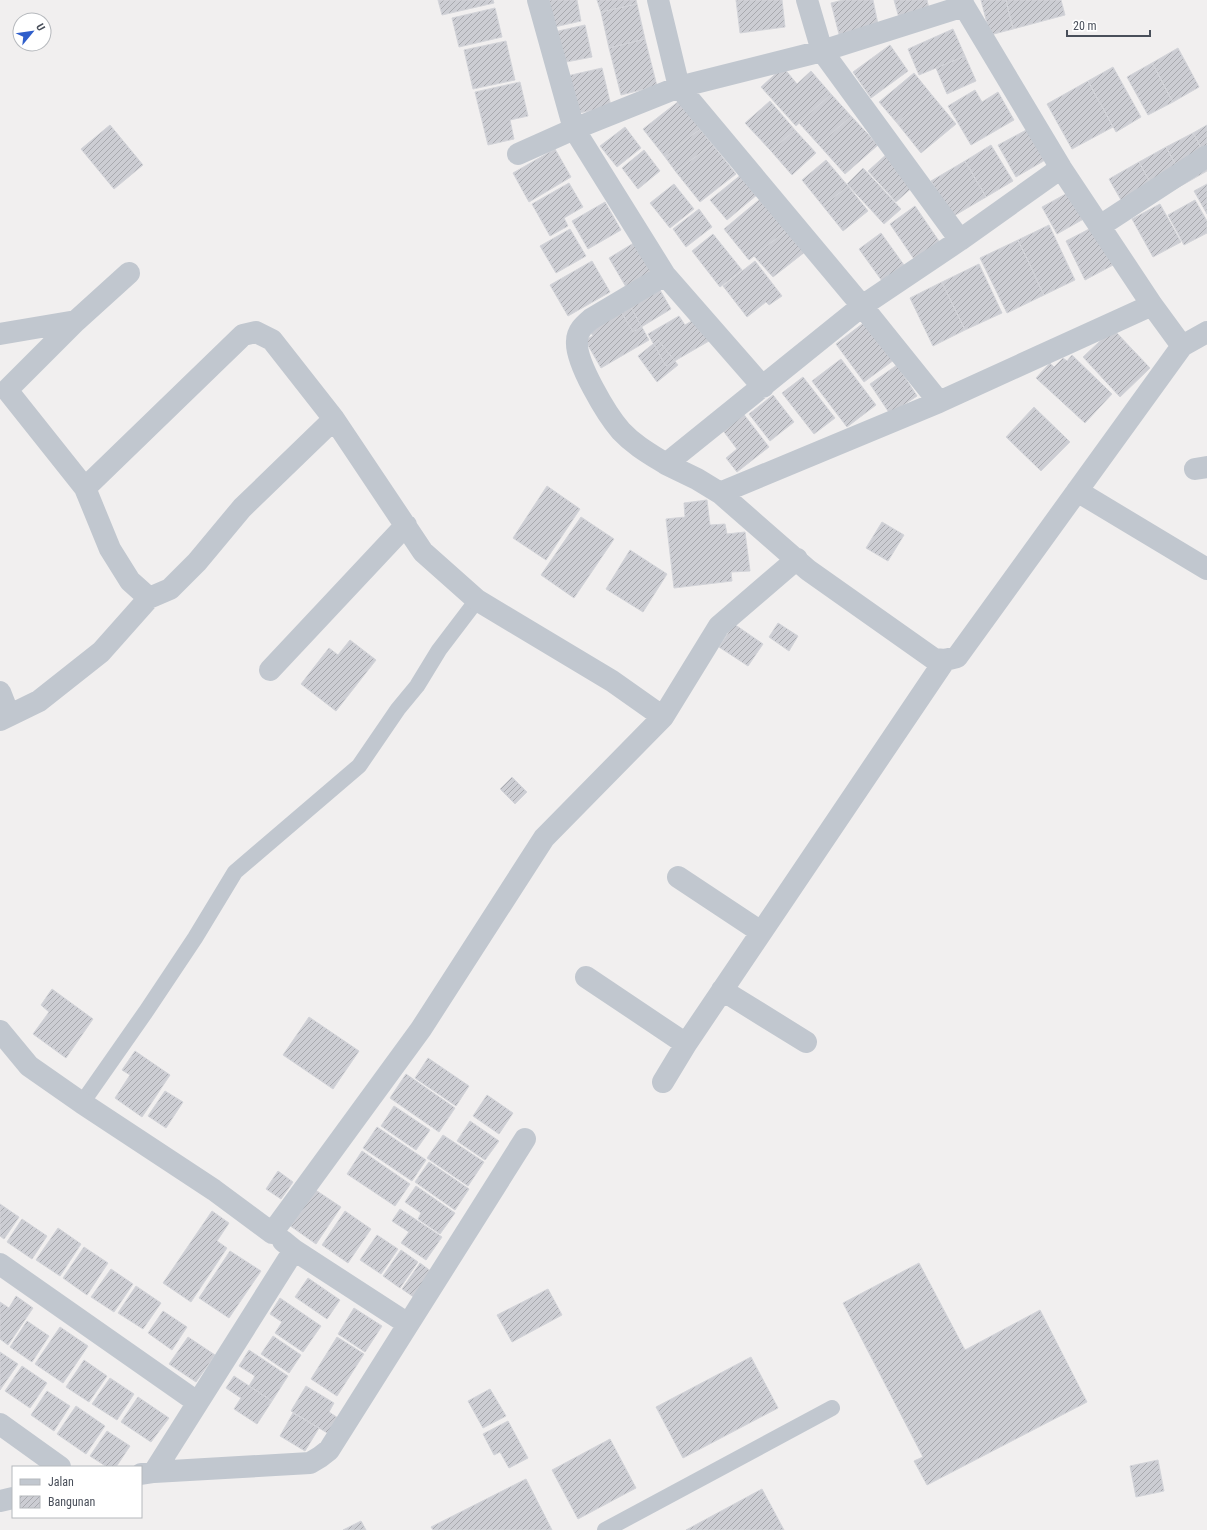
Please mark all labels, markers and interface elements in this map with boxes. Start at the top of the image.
north arrow [12,12,52,52]
scale bar [1067,12,1150,38]
text: 20 m [1073,19,1097,33]
text: U [33,21,48,33]
legend [12,1466,142,1518]
text: Jalan [48,1475,74,1489]
text: Bangunan [48,1495,95,1509]

